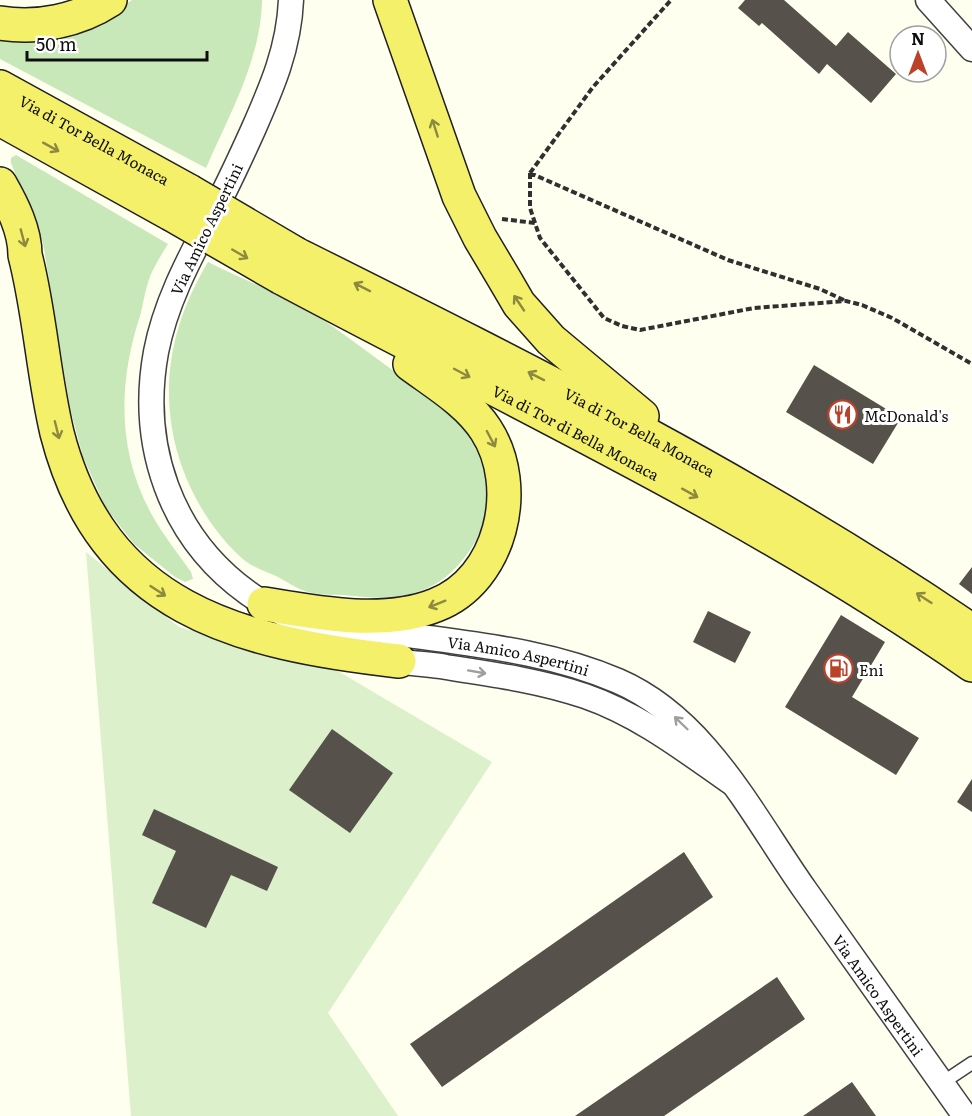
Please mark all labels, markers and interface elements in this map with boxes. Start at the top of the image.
scale bar [27,24,207,62]
north arrow [888,24,948,84]
text: N [911,26,925,50]
text: 50 m [36,30,77,57]
street label: Via di Tor Bella Monaca [15,88,175,190]
one-way arrow [429,119,440,138]
one-way arrow [42,141,59,153]
street label: Via Amico Aspertini [164,159,248,299]
one-way arrow [17,228,29,247]
one-way arrow [231,248,248,260]
one-way arrow [354,281,372,292]
one-way arrow [513,295,525,311]
one-way arrow [453,367,470,379]
one-way arrow [528,370,545,382]
street label: Via di Tor di Bella Monaca [489,378,665,486]
street label: Via di Tor Bella Monaca [561,381,720,482]
restaurant icon: McDonald's [827,399,859,431]
place label: McDonald's [864,404,948,427]
one-way arrow [51,420,63,439]
one-way arrow [486,429,497,447]
one-way arrow [681,487,698,499]
one-way arrow [150,584,167,597]
one-way arrow [915,592,932,605]
one-way arrow [428,600,447,611]
street label: Via Amico Aspertini [446,629,593,681]
fuel station icon: Eni [822,653,854,685]
place label: Eni [859,658,883,681]
one-way arrow [467,667,487,678]
one-way arrow [674,715,689,730]
street label: Via Amico Aspertini [828,929,930,1060]

